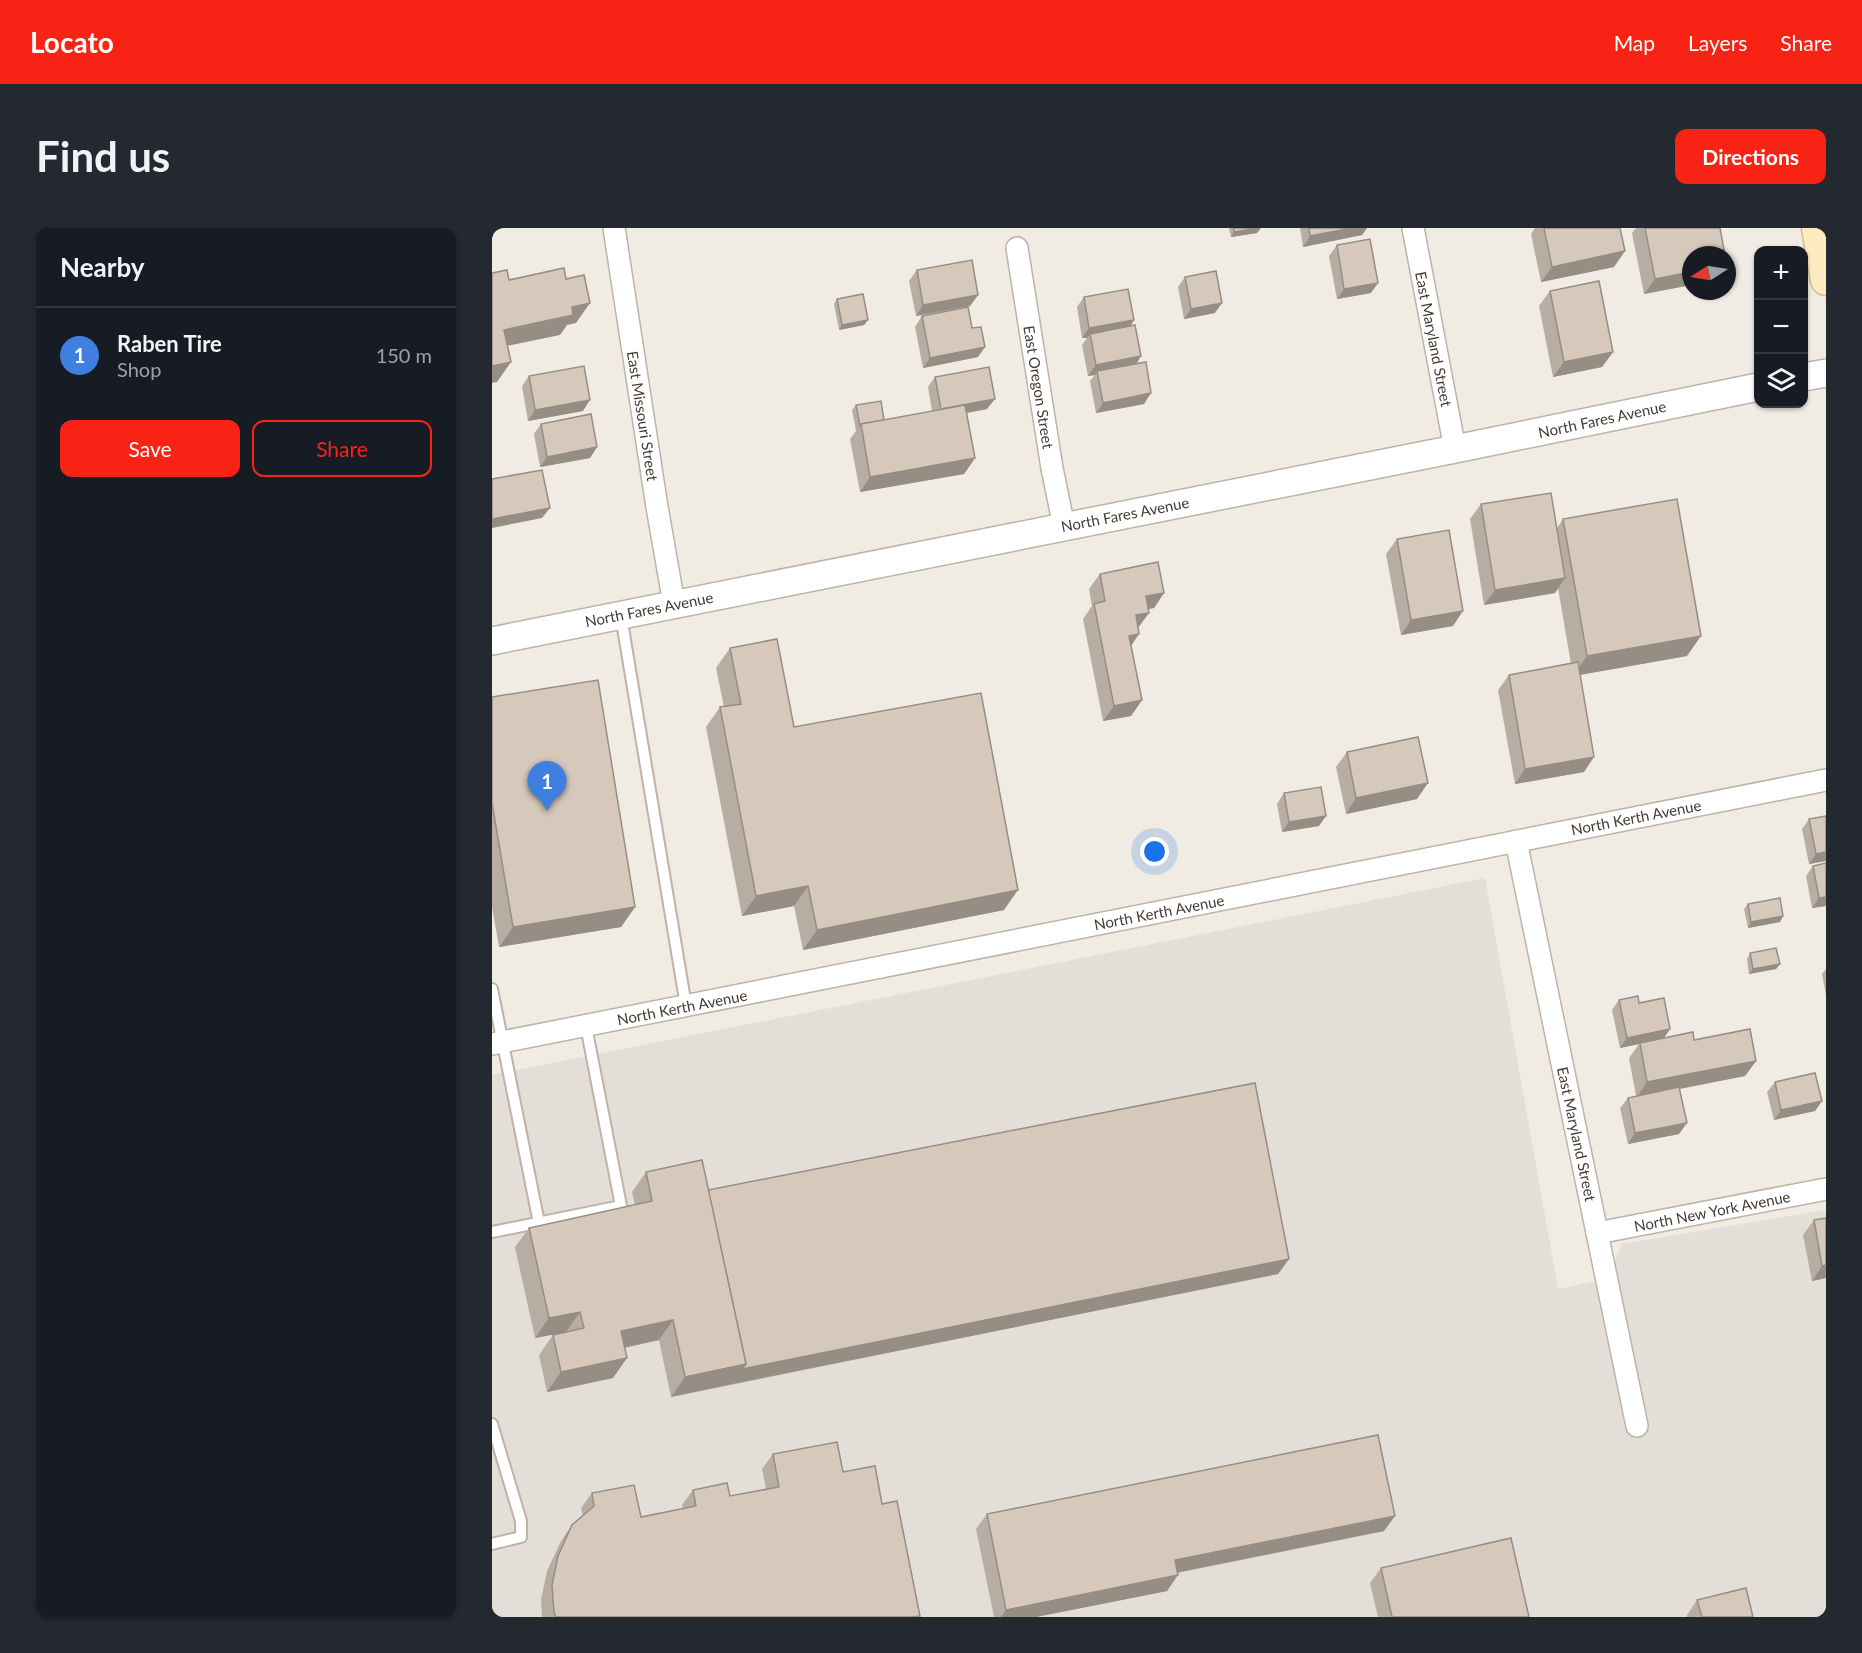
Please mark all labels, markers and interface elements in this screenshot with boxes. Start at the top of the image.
text: Locato [30,25,114,59]
text: Map [1614,30,1655,55]
text: Layers [1688,30,1747,55]
text: Share [1780,30,1832,55]
button: Directions [1675,129,1826,184]
text: Find us [36,131,170,181]
north arrow [1682,246,1736,300]
map controls [1754,246,1808,408]
button: + [1754,246,1808,300]
text: Nearby [60,251,145,283]
street label: East Maryland Street [1412,270,1456,409]
button: − [1754,300,1808,354]
street label: East Oregon Street [1020,324,1058,451]
text: Raben Tire [117,330,222,357]
text: 1 [74,343,85,367]
text: 150 m [376,343,432,367]
street label: East Missouri Street [624,350,662,483]
button: layers [1754,354,1808,408]
text: Shop [117,357,161,381]
street label: North Fares Avenue [1536,397,1668,441]
button: Save [60,420,240,477]
button: Share [252,420,432,477]
street label: North Fares Avenue [1059,493,1191,535]
street label: North Fares Avenue [583,588,715,630]
pin: 1 [528,762,566,811]
street label: North Kerth Avenue [1569,796,1703,838]
your location [1140,837,1169,866]
street label: North Kerth Avenue [1092,891,1226,933]
street label: North Kerth Avenue [615,986,749,1028]
street label: East Maryland Street [1554,1065,1600,1204]
street label: North New York Avenue [1632,1187,1792,1235]

